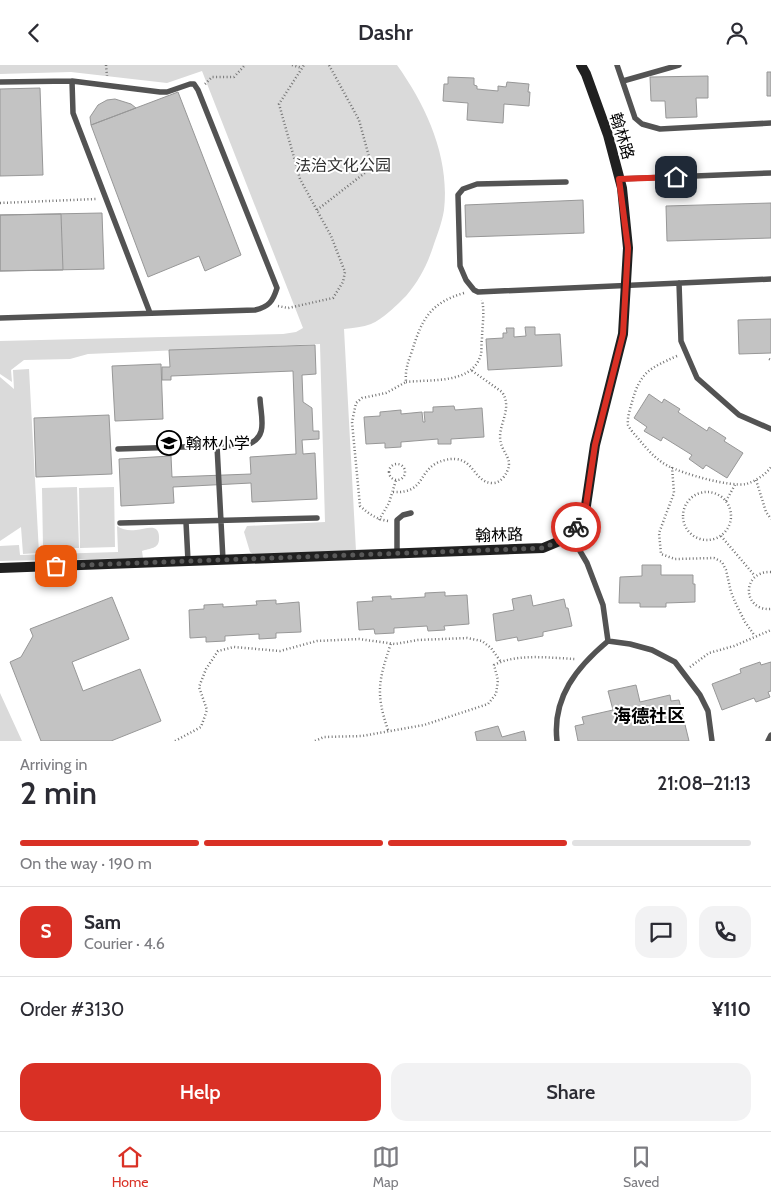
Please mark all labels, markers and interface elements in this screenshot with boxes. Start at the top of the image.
icon: back [20,19,48,47]
text: Dashr [358,19,413,46]
icon: person [723,19,751,47]
street label: 翰林路 [606,110,638,162]
park label: 法治文化公园 [295,156,391,175]
pin [655,156,697,198]
icon: home [662,163,690,191]
school or university icon: 翰林小学 [156,430,182,456]
place label: 翰林小学 [186,434,250,453]
courier [551,502,601,552]
icon: bike [562,513,590,541]
street label: 翰林路 [475,525,523,545]
pin [35,545,77,587]
icon: bag [42,552,70,580]
district label: 海德社区 [613,705,685,727]
text: Arriving in [20,755,87,774]
text: 21:08–21:13 [657,772,751,795]
text: 2 min [20,773,97,812]
text: On the way · 190 m [20,854,152,873]
button: chat [635,906,687,958]
button: phone [699,906,751,958]
text: Sam [84,911,121,934]
text: S [40,920,52,943]
text: Courier · 4.6 [84,934,165,953]
text: Order #3130 [20,998,124,1021]
text: ¥110 [712,998,751,1021]
button: Help [20,1063,381,1121]
button: Share [391,1063,751,1121]
tab: Home [112,1143,148,1191]
tab: Map [372,1143,400,1191]
tab: Saved [623,1143,659,1191]

